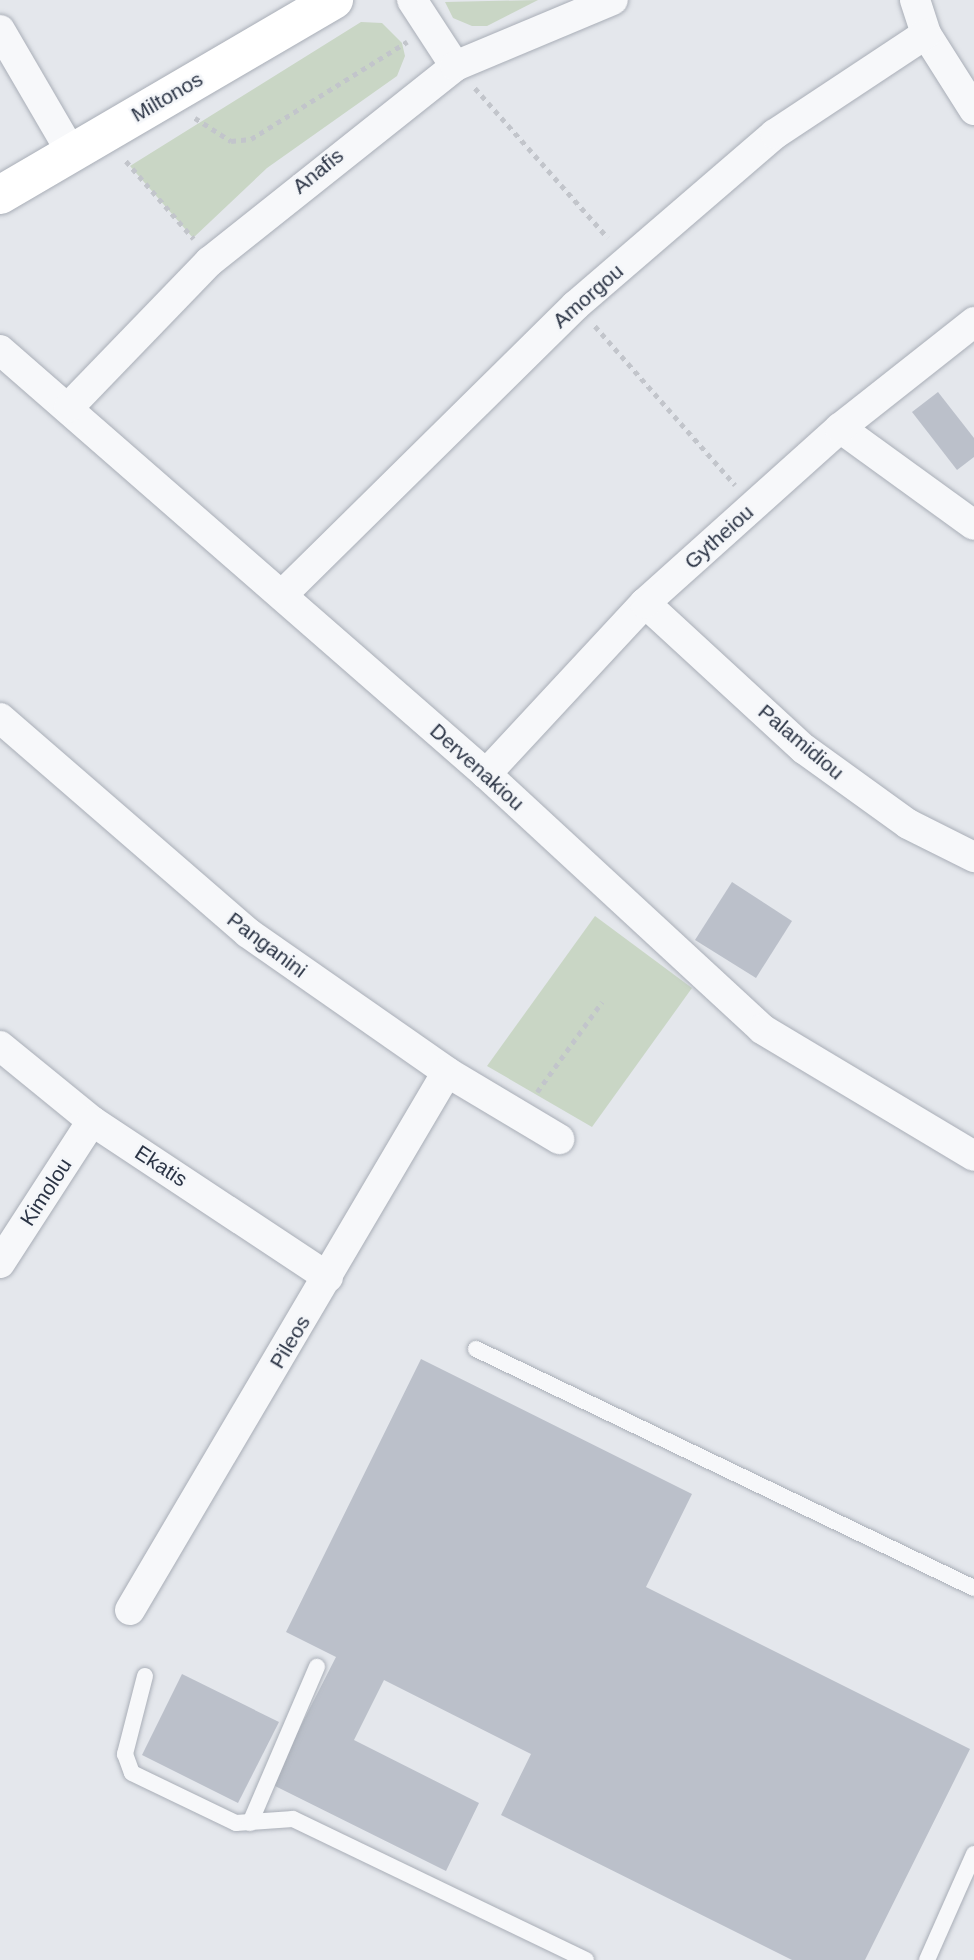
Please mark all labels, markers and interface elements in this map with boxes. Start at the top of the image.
street label: Miltonos [127,67,207,127]
street label: Anafis [287,143,349,199]
street label: Amorgou [548,259,628,333]
street label: Gytheiou [679,500,759,574]
street label: Palamidiou [753,699,849,785]
street label: Dervenakiou [425,718,529,816]
street label: Panganini [222,907,312,983]
street label: Ekatis [130,1140,192,1192]
street label: Kimolou [15,1153,77,1231]
street label: Pileos [264,1311,316,1373]

